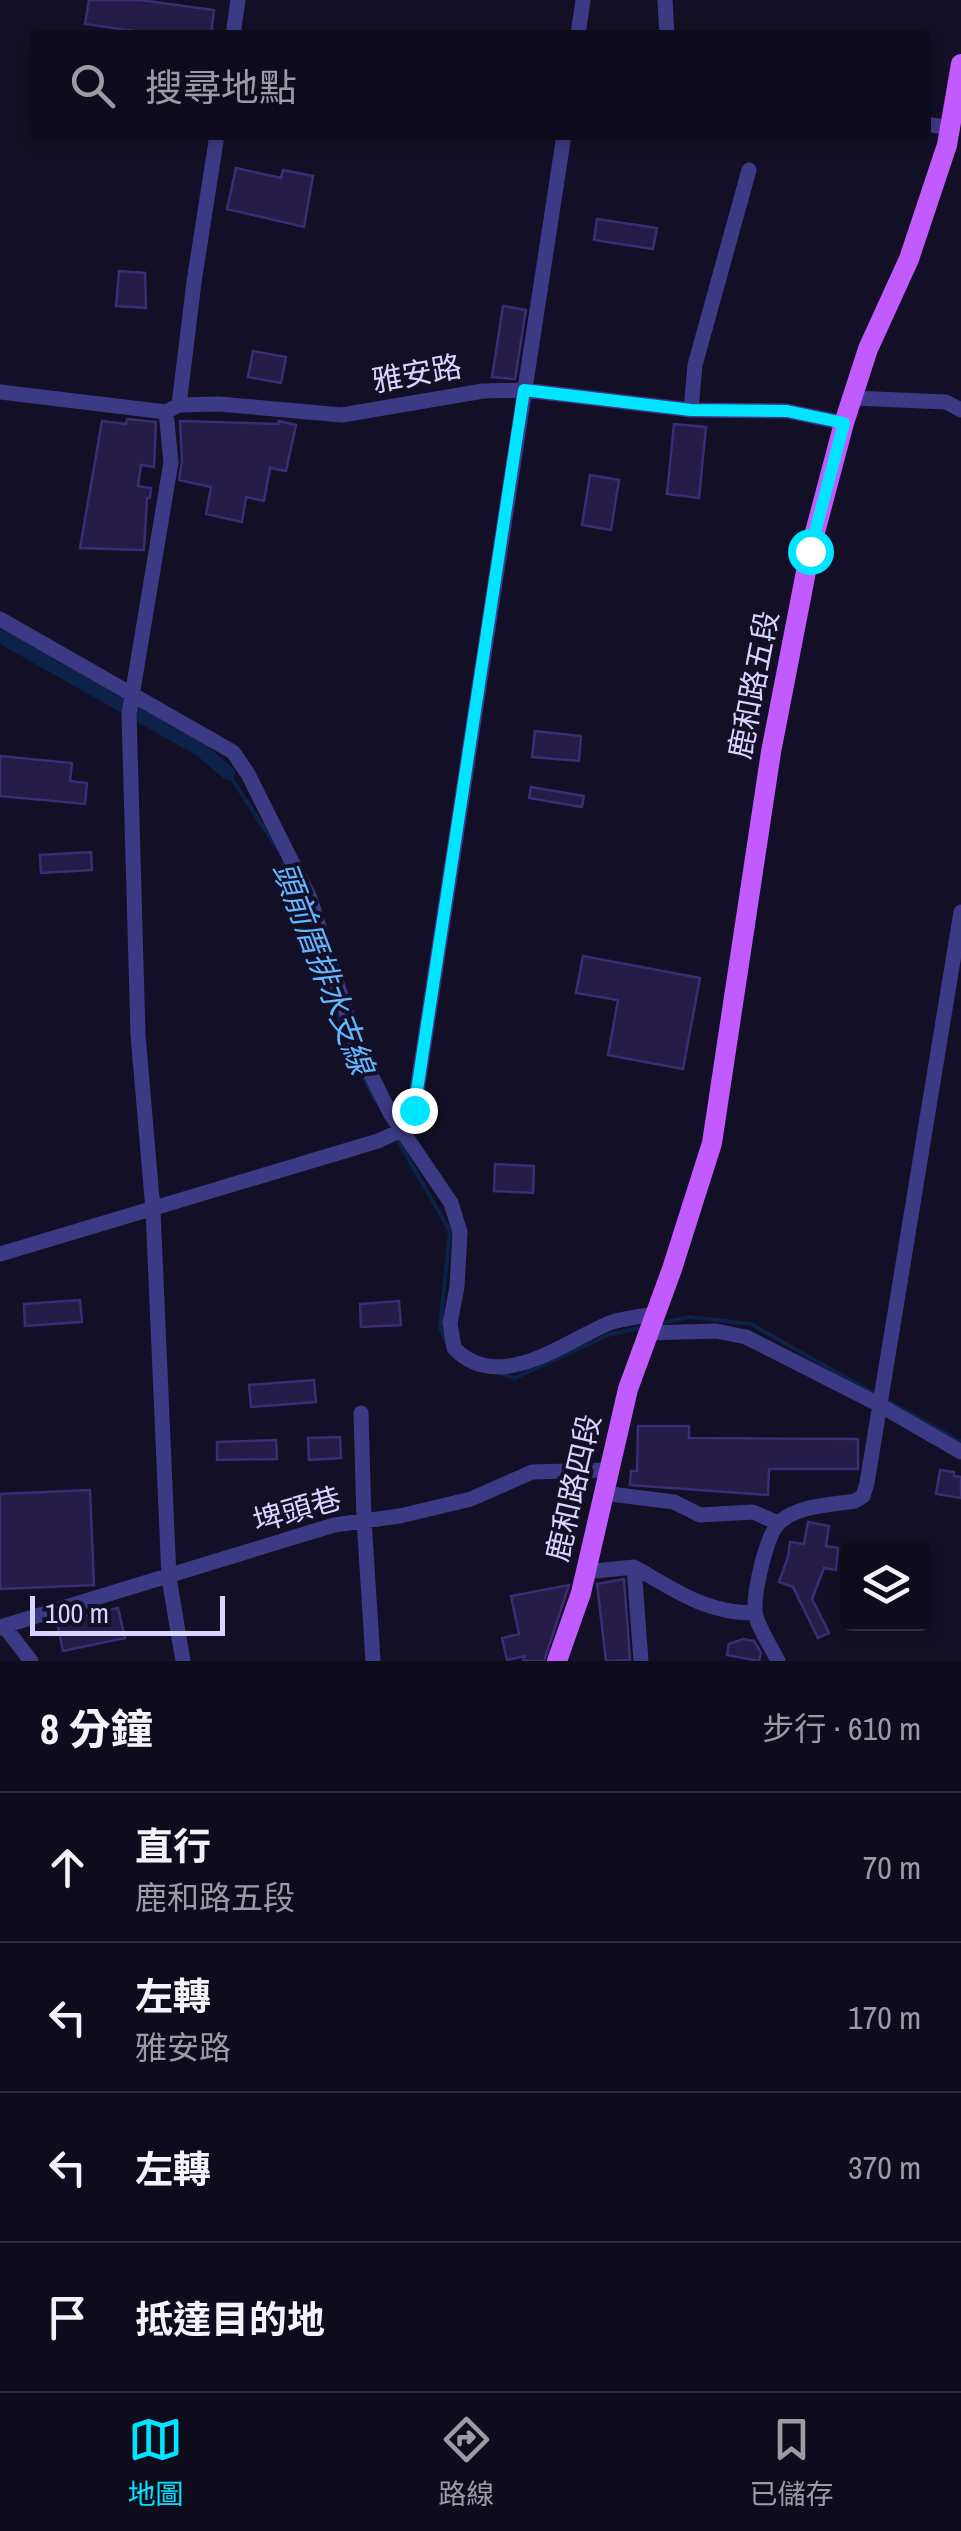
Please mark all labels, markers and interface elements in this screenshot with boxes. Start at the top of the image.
search box [30,30,931,140]
icon: search [65,58,120,113]
text: 搜尋地點 [145,62,297,113]
street label: 雅安路 [369,346,465,401]
route start [788,529,834,575]
street label: 鹿和路五段 [719,607,787,762]
water label: 頭前厝排水支線 [263,856,385,1083]
route end [392,1088,438,1134]
street label: 鹿和路四段 [537,1410,609,1565]
street label: 埤頭巷 [248,1477,345,1541]
map controls [841,1541,931,1631]
button: layers [841,1541,931,1631]
scale bar [30,1591,225,1636]
text: 100 m [45,1594,109,1632]
text: 8 分鐘 [40,1701,153,1757]
text: 步行 · 610 m [762,1707,921,1750]
text: 直行 [135,1821,211,1872]
icon: ahead [40,1840,95,1895]
text: 70 m [863,1846,921,1889]
text: 鹿和路五段 [135,1876,295,1919]
text: 左轉 [135,1971,211,2022]
icon: left [40,1990,95,2045]
text: 170 m [848,1996,921,2039]
text: 雅安路 [135,2026,231,2069]
icon: left [40,2140,95,2195]
text: 左轉 [135,2144,211,2195]
text: 370 m [848,2146,921,2189]
icon: arrive [40,2290,95,2345]
text: 抵達目的地 [135,2294,325,2345]
tab: 地圖 [127,2412,184,2513]
tab: 路線 [438,2412,495,2513]
tab: 已儲存 [749,2412,834,2513]

